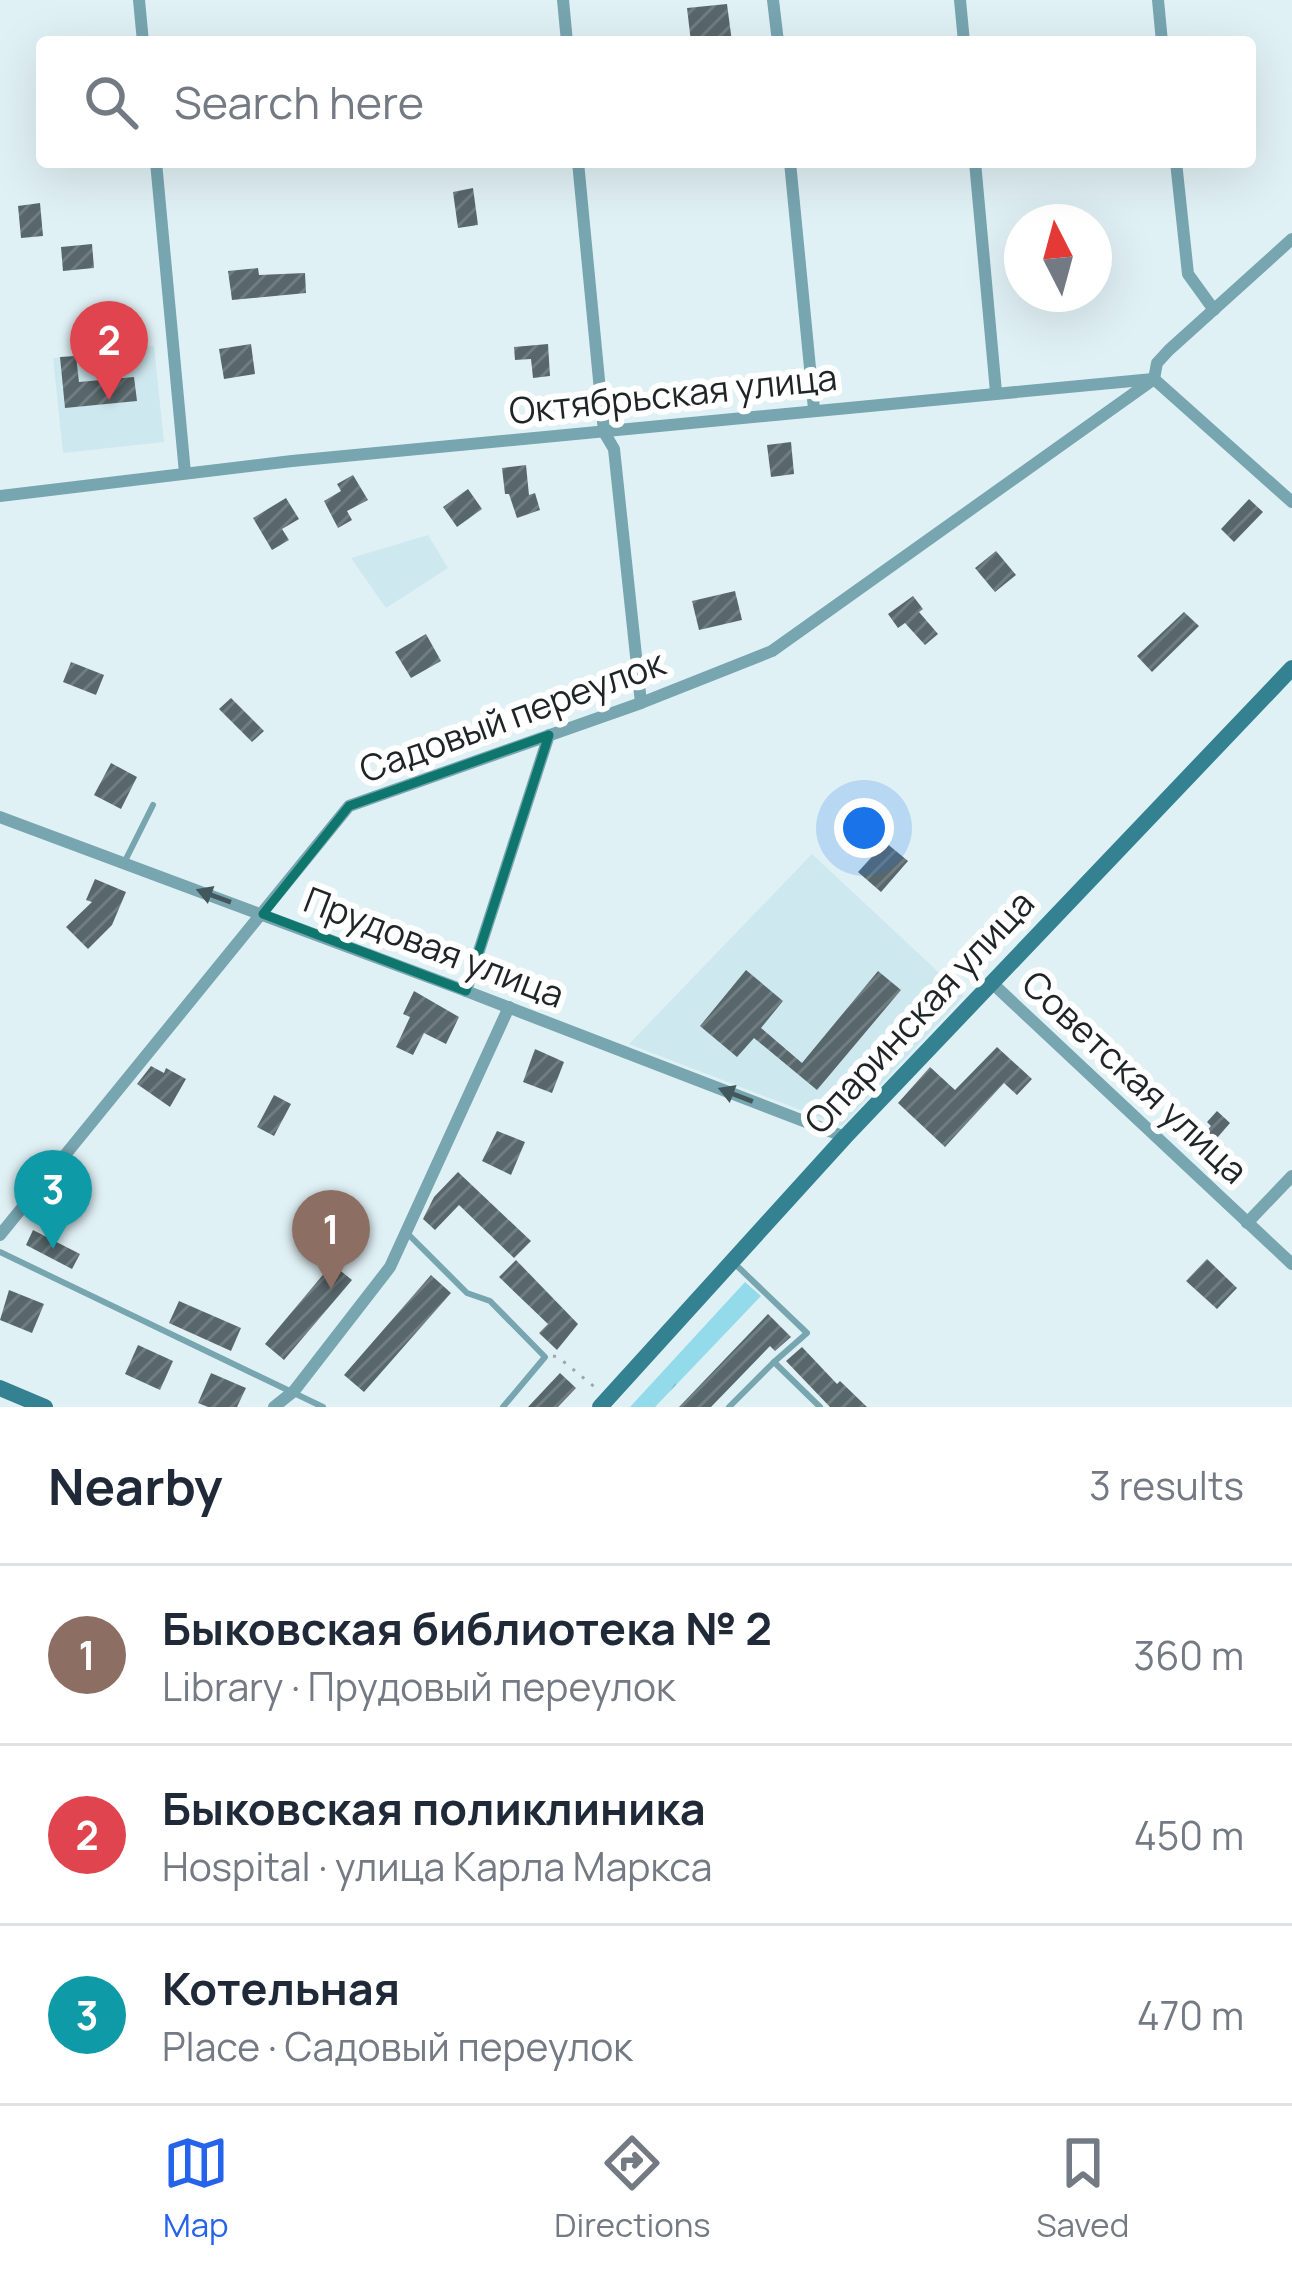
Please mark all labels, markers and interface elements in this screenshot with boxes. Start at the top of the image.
search box [36,36,1256,168]
icon: search [78,69,144,135]
text: Search here [174,71,424,133]
north arrow [1004,204,1112,312]
pin: 2 [70,301,148,400]
street label: Октябрьская улица [507,352,839,435]
street label: Садовый переулок [352,637,672,794]
your location [834,798,894,858]
street label: Прудовая улица [297,874,571,1019]
street label: Опаринская улица [793,879,1044,1144]
one-way arrow [196,886,232,904]
street label: Советская улица [1012,959,1259,1194]
one-way arrow [717,1085,753,1104]
pin: 3 [14,1150,92,1249]
pin: 1 [292,1190,370,1289]
text: Nearby [48,1451,223,1520]
text: 3 results [1089,1458,1244,1512]
text: Быковская библиотека № 2 [162,1597,772,1659]
text: 1 [78,1628,96,1682]
text: 360 m [1134,1628,1244,1682]
text: Library · Прудовый переулок [162,1659,675,1713]
text: Быковская поликлиника [162,1777,706,1839]
text: 2 [75,1808,99,1862]
text: 450 m [1134,1808,1244,1862]
text: Hospital · улица Карла Маркса [162,1839,712,1893]
text: Котельная [162,1957,400,2019]
text: 3 [76,1988,98,2042]
text: 470 m [1137,1988,1244,2042]
text: Place · Садовый переулок [162,2019,633,2073]
tab: Map [163,2130,229,2247]
tab: Directions [554,2130,711,2247]
tab: Saved [1036,2130,1129,2247]

